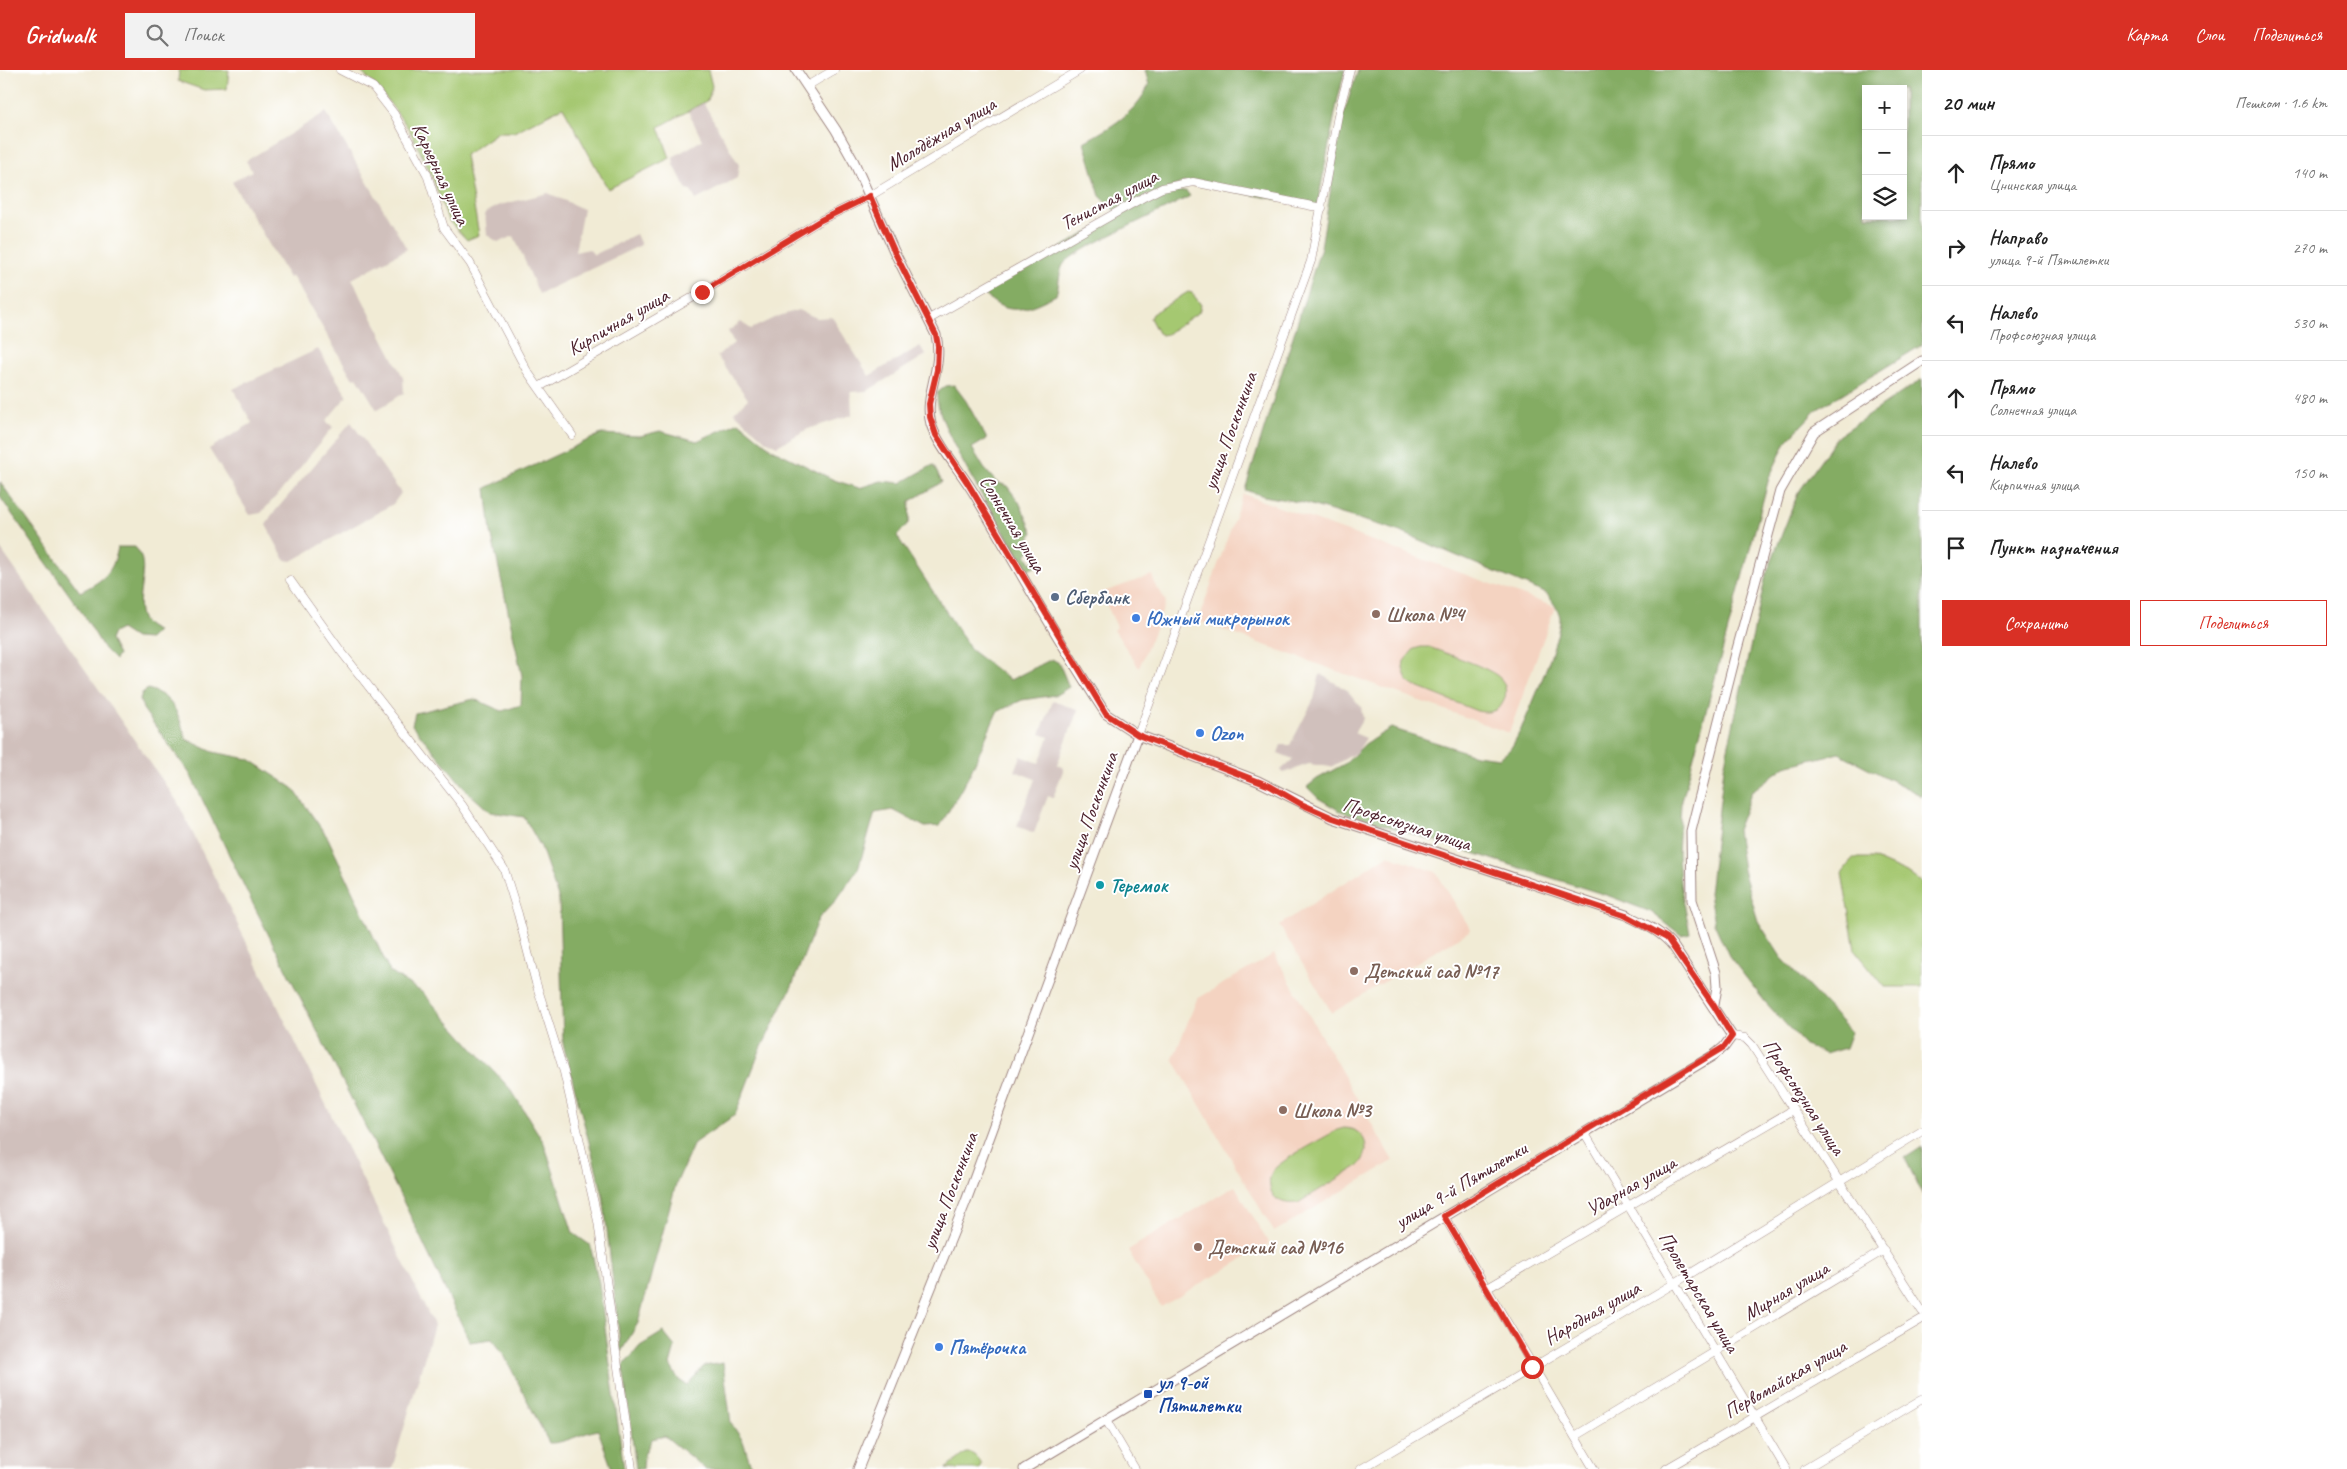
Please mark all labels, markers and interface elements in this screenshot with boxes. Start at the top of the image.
search box [125,13,475,58]
text: Gridwalk [25,20,95,50]
icon: search [143,21,171,49]
text: Поиск [183,23,224,47]
text: Карта [2126,24,2167,46]
text: Слои [2195,24,2224,46]
text: Поделиться [2252,24,2322,46]
map controls [1862,85,1907,220]
button: + [1862,85,1907,130]
street label: Молодёжная улица [882,90,1002,176]
text: 20 мин [1942,90,1994,116]
text: Пешком · 1.6 km [2235,93,2327,113]
street label: Карьерная улица [406,119,476,230]
button: − [1862,130,1907,175]
text: Прямо [1989,151,2034,175]
icon: ahead [1942,159,1970,187]
street label: Тенистая улица [1056,163,1163,236]
text: 140 m [2293,163,2327,183]
button: layers [1862,175,1907,220]
text: Цнинская улица [1989,175,2076,195]
text: Направо [1989,226,2047,250]
icon: right [1942,234,1970,262]
text: 270 m [2293,238,2327,258]
text: улица 9-й Пятилетки [1989,250,2109,270]
route end [691,281,714,304]
street label: Кирпичная улица [563,282,674,361]
text: Налево [1989,301,2037,325]
icon: left [1942,309,1970,337]
text: 530 m [2293,313,2327,333]
text: Профсоюзная улица [1989,325,2095,345]
street label: улица Посконкина [1197,367,1263,494]
text: Прямо [1989,376,2034,400]
icon: ahead [1942,384,1970,412]
text: 480 m [2293,388,2327,408]
text: Солнечная улица [1989,400,2076,420]
text: Налево [1989,451,2037,475]
icon: left [1942,459,1970,487]
text: 150 m [2293,463,2327,483]
street label: Солнечная улица [974,471,1052,578]
text: Кирпичная улица [1989,475,2079,495]
icon: arrive [1942,534,1970,562]
text: Пункт назначения [1989,536,2118,560]
place label: Сбербанк [1065,585,1131,610]
marker: Сбербанк [1049,591,1061,603]
button: Сохранить [1942,600,2130,646]
button: Поделиться [2140,600,2327,646]
place label: Школа №4 [1386,602,1467,627]
place label: Южный микрорынок [1146,606,1291,631]
marker: Школа №4 [1370,608,1382,620]
marker: Южный микрорынок [1130,612,1142,624]
place label: Ozon [1210,721,1244,746]
marker: Ozon [1194,727,1206,739]
street label: улица Посконкина [1058,747,1124,874]
street label: Профсоюзная улица [1340,792,1476,858]
place label: Теремок [1110,873,1169,898]
marker: Теремок [1094,879,1106,891]
place label: Детский сад №17 [1364,959,1500,984]
marker: Детский сад №17 [1348,965,1360,977]
street label: Профсоюзная улица [1756,1034,1852,1162]
place label: Школа №3 [1293,1098,1373,1123]
marker: Школа №3 [1277,1104,1289,1116]
street label: улица Посконкина [916,1128,984,1254]
street label: улица 9-й Пятилетки [1390,1135,1533,1235]
street label: Ударная улица [1582,1149,1682,1222]
street label: Пролетарская улица [1653,1227,1746,1359]
place label: Детский сад №16 [1208,1235,1344,1260]
marker: Детский сад №16 [1192,1241,1204,1253]
street label: Мирная улица [1739,1255,1835,1326]
street label: Народная улица [1539,1275,1646,1351]
street label: Первомайская улица [1719,1333,1852,1424]
place label: Пятёрочка [949,1335,1027,1360]
marker: Пятёрочка [933,1341,945,1353]
route start [1521,1356,1544,1379]
place label: ул 9-ой Пятилетки [1156,1370,1242,1418]
marker: ул 9-ой Пятилетки [1142,1388,1154,1400]

